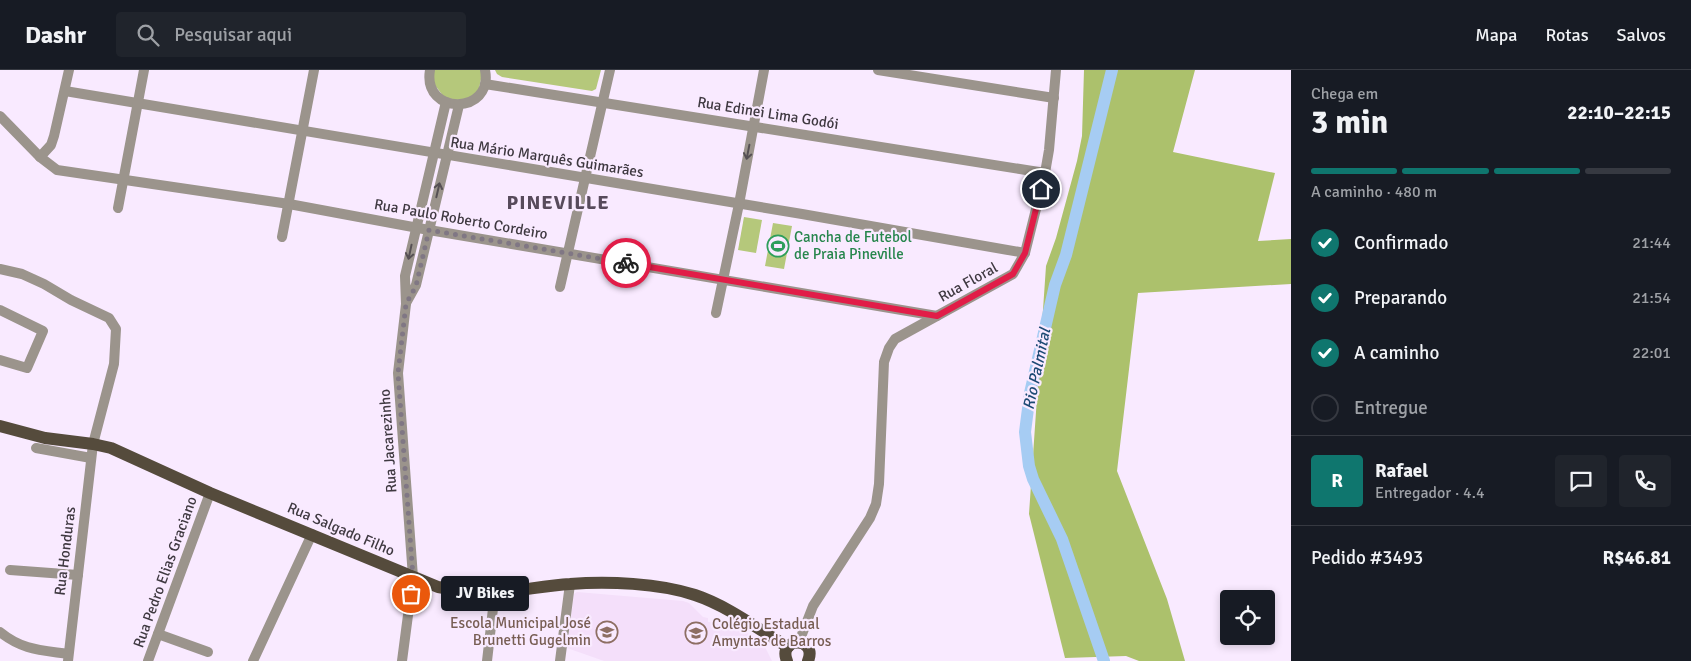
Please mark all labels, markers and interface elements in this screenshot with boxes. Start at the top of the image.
search box [116,12,466,57]
text: Dashr [25,20,86,50]
icon: search [134,21,162,49]
text: Pesquisar aqui [174,23,292,47]
text: Mapa [1475,24,1518,46]
text: Rotas [1546,24,1589,46]
text: Salvos [1617,24,1666,46]
text: Chega em [1311,84,1378,104]
street label: Rua Edinei Lima Godói [696,93,840,133]
text: 22:10–22:15 [1567,101,1671,125]
text: 3 min [1311,103,1388,142]
street label: Rua Mário Marquês Guimarães [449,133,645,181]
one-way arrow [743,144,753,160]
pin [1020,168,1062,210]
icon: home [1027,175,1055,203]
text: A caminho · 480 m [1311,182,1437,202]
one-way arrow [434,183,443,199]
district label: PINEVILLE [506,190,610,215]
street label: Rua Paulo Roberto Cordeiro [373,195,549,243]
place label: Cancha de Futebol de Praia Pineville [794,228,912,263]
icon: check [1311,229,1339,257]
text: Confirmado [1354,231,1448,255]
text: 21:44 [1632,233,1671,253]
sports icon: Cancha de Futebol de Praia Pineville [766,234,790,258]
courier [601,238,651,288]
one-way arrow [405,243,414,259]
icon: bike [612,249,640,277]
street label: Rua Floral [935,258,1001,306]
icon: check [1311,284,1339,312]
text: Preparando [1354,286,1447,310]
text: 21:54 [1632,288,1671,308]
water label: Rio Palmital [1019,325,1056,412]
icon: check [1311,339,1339,367]
text: A caminho [1354,341,1439,365]
text: 22:01 [1632,343,1671,363]
street label: Rua Jacarezinho [375,388,401,494]
text: Entregue [1354,396,1428,420]
button: chat [1555,455,1607,507]
button: phone [1619,455,1671,507]
text: Rafael [1375,459,1428,483]
text: R [1331,469,1343,493]
text: Entregador · 4.4 [1375,483,1485,503]
street label: Rua Pedro Elias Graciano [129,494,201,650]
street label: Rua Salgado Filho [285,498,398,560]
street label: Rua Honduras [51,505,79,597]
text: Pedido #3493 [1311,546,1423,570]
text: R$46.81 [1603,546,1671,570]
pin [390,573,432,615]
callout: JV Bikes [441,576,528,612]
icon: bag [397,580,425,608]
text: JV Bikes [456,583,514,603]
map controls [1220,590,1275,645]
button: locate [1220,590,1275,645]
place label: Escola Municipal José Brunetti Gugelmin [450,614,591,649]
place label: Colégio Estadual Amyntas de Barros [712,615,832,650]
school or university icon: Escola Municipal José Brunetti Gugelmin [595,620,619,644]
school or university icon: Colégio Estadual Amyntas de Barros [684,621,708,645]

